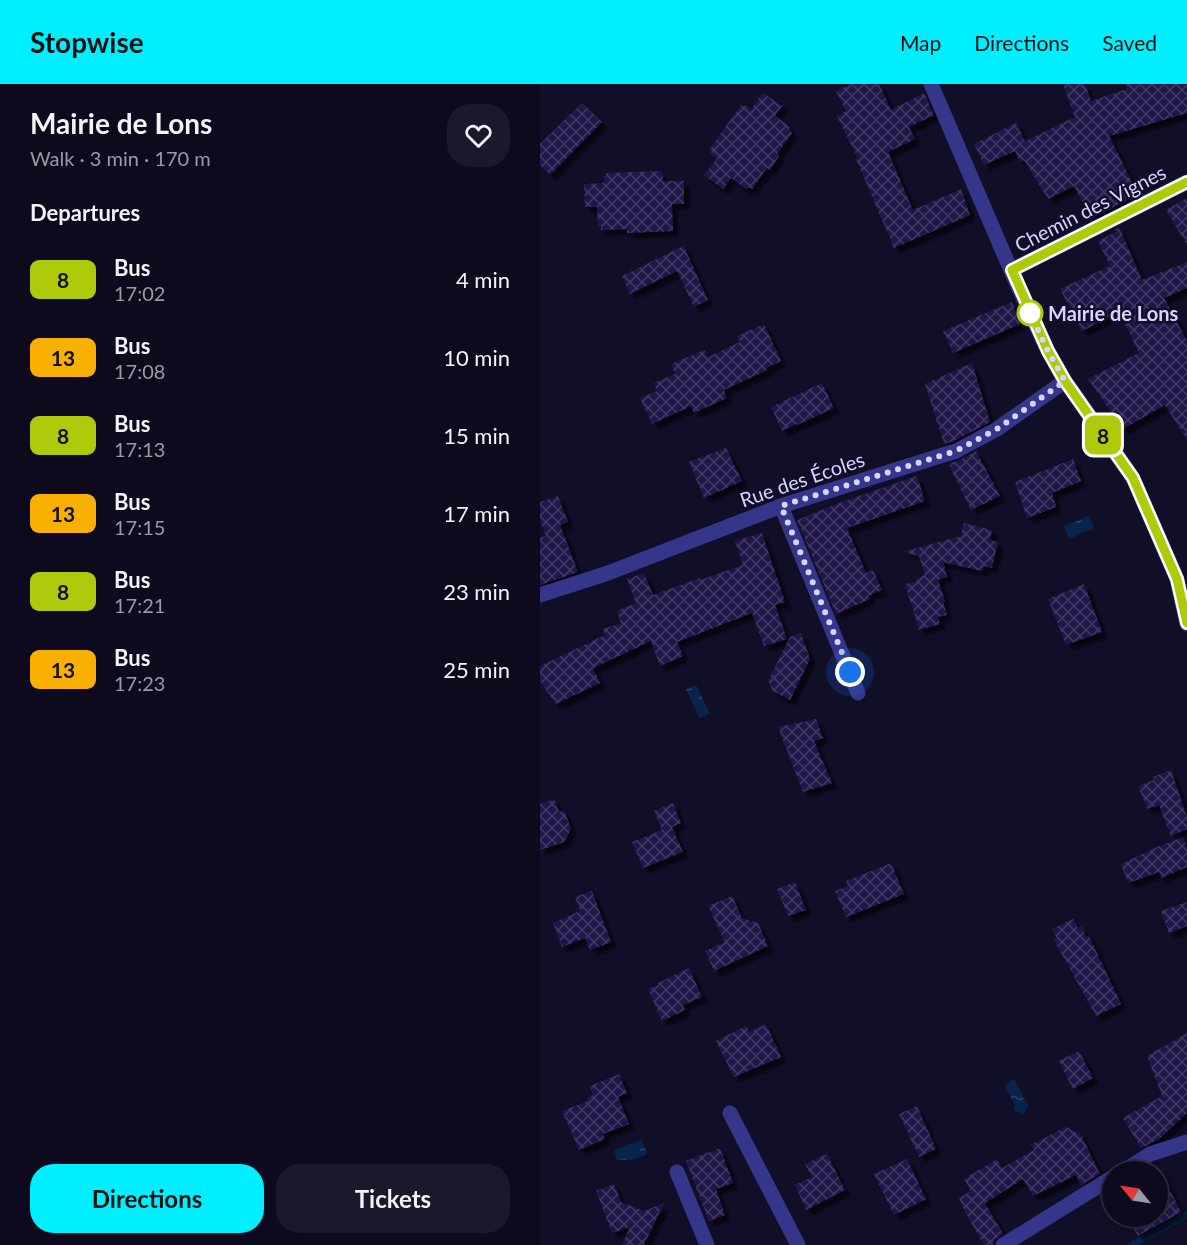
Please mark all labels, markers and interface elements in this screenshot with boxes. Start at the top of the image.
text: Stopwise [30,25,144,59]
text: Map [900,30,941,55]
text: Directions [974,30,1069,55]
text: Saved [1102,30,1157,55]
button: heart [447,104,510,167]
text: Mairie de Lons [30,106,212,140]
text: Walk · 3 min · 170 m [30,146,211,170]
street label: Chemin des Vignes [1010,159,1170,257]
text: Departures [30,199,140,226]
text: Bus [114,254,150,281]
text: 4 min [456,266,510,293]
text: 8 [57,267,69,292]
text: 17:02 [114,281,165,305]
marker: Mairie de Lons [1017,300,1043,326]
place label: Mairie de Lons [1048,301,1178,325]
text: Bus [114,332,150,359]
text: 10 min [443,344,510,371]
text: 13 [51,345,75,370]
text: 17:08 [114,359,165,383]
text: Bus [114,410,150,437]
line badge: 8 [1084,416,1122,454]
text: 15 min [443,422,510,449]
text: 8 [57,423,69,448]
text: 8 [1097,423,1109,448]
text: 17:13 [114,437,165,461]
street label: Rue des Écoles [737,446,867,512]
text: Bus [114,488,150,515]
text: 17 min [443,500,510,527]
text: 13 [51,501,75,526]
text: 17:15 [114,515,165,539]
text: Bus [114,566,150,593]
text: 23 min [443,578,510,605]
text: 8 [57,579,69,604]
text: 17:21 [114,593,165,617]
text: Bus [114,644,150,671]
text: 25 min [443,656,510,683]
text: 13 [51,657,75,682]
your location [835,657,865,687]
text: 17:23 [114,671,165,695]
north arrow [1102,1161,1168,1227]
map controls [1102,1161,1168,1227]
button: Directions [30,1164,264,1233]
button: Tickets [276,1164,510,1233]

